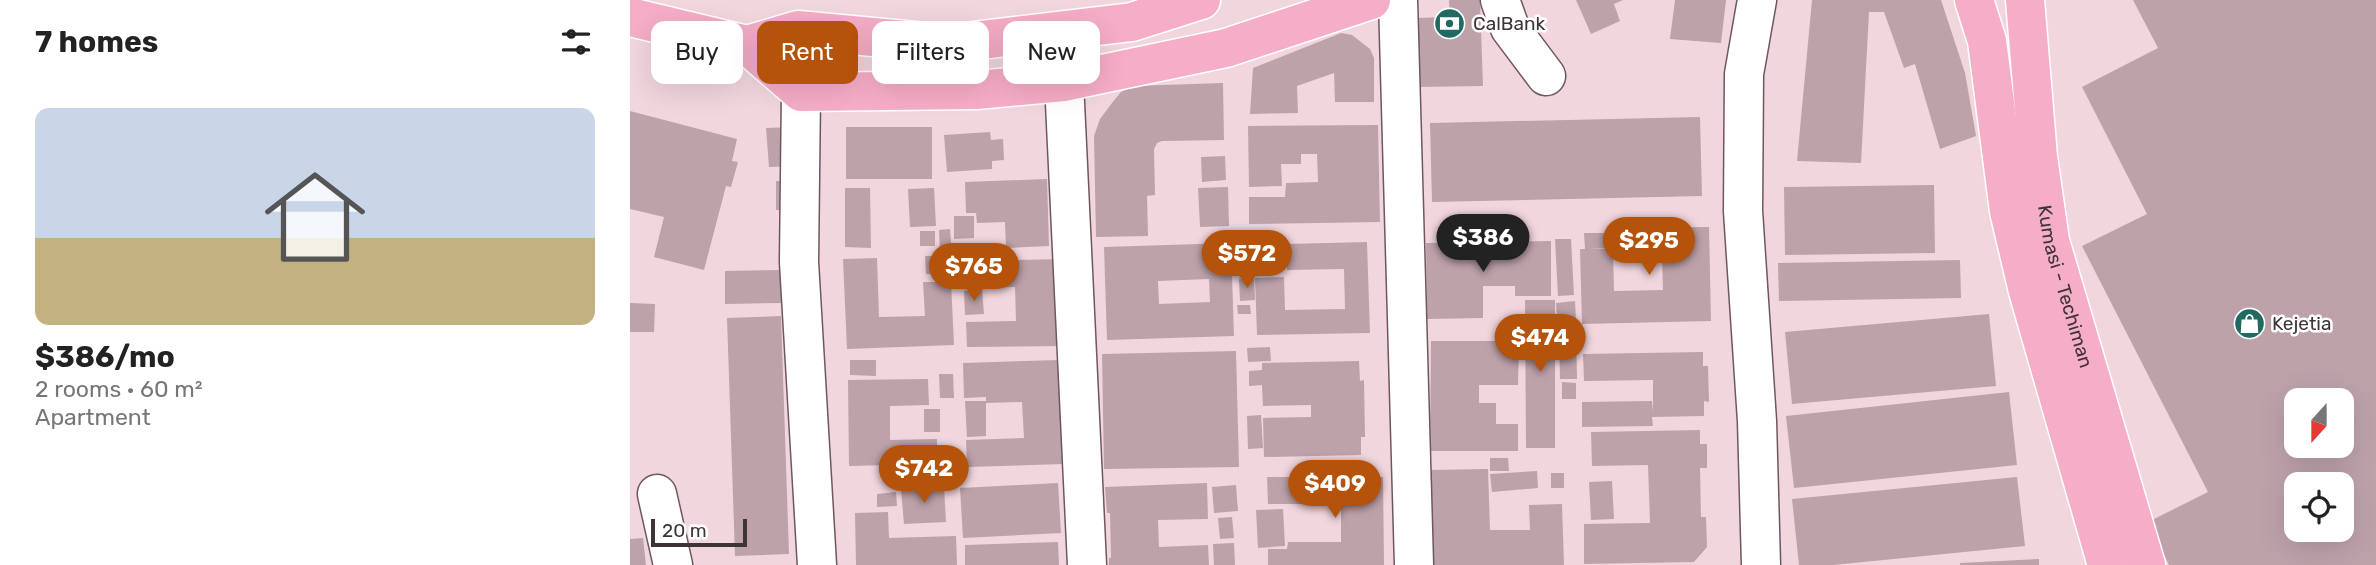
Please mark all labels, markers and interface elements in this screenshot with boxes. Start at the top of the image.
bank icon: CalBank [1433,6,1467,40]
place label: CalBank [1473,12,1545,35]
chip: Buy [651,21,743,84]
chip: Rent [757,21,858,84]
chip: Filters [872,21,989,84]
chip: New [1003,21,1100,84]
icon: filters [557,23,595,61]
text: 7 homes [35,24,158,60]
icon: home [252,154,378,280]
street label: Kumasi - Techiman [2033,204,2098,370]
pin: $386 [1442,215,1524,274]
pin: $295 [1608,218,1690,277]
text: $386 [1452,223,1514,251]
text: $295 [1619,226,1679,254]
pin: $572 [1206,230,1288,290]
text: $572 [1218,239,1276,267]
pin: $765 [933,244,1015,303]
text: $765 [945,252,1003,280]
shop icon: Kejetia [2232,306,2266,340]
place label: Kejetia [2272,312,2331,335]
pin: $474 [1499,314,1581,374]
text: $474 [1511,323,1569,351]
text: $386/mo [35,339,175,375]
text: 2 rooms · 60 m² [35,375,203,403]
north arrow [2284,388,2354,458]
map controls [2284,388,2354,542]
text: Apartment [35,403,151,431]
pin: $742 [883,446,965,505]
text: $742 [895,454,953,482]
pin: $409 [1294,461,1376,520]
text: $409 [1304,469,1366,497]
button: locate [2284,472,2354,542]
scale bar [651,516,747,548]
text: 20 m [662,519,707,542]

